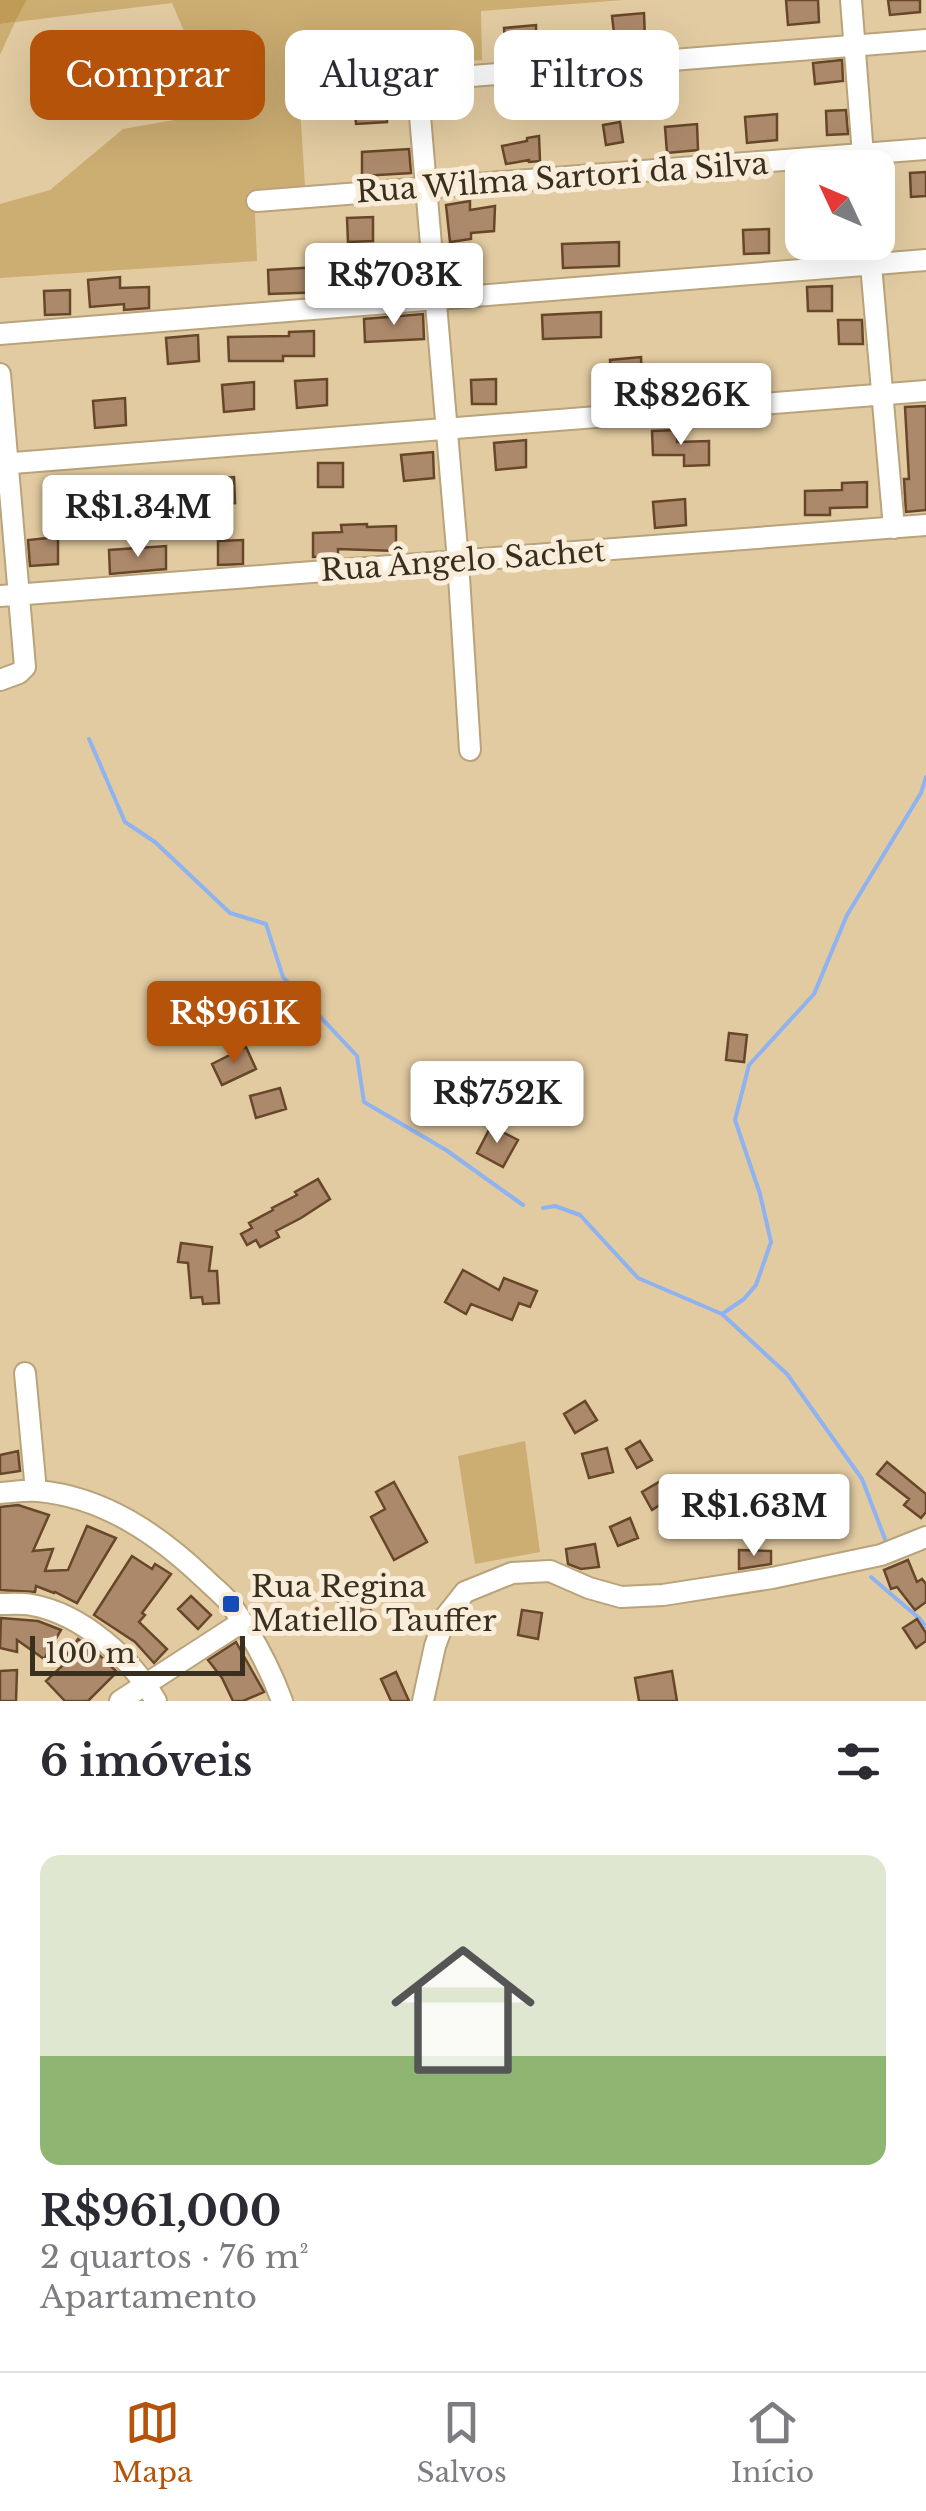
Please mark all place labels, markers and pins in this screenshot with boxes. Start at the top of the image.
pin: R$703K [313,243,475,328]
pin: R$826K [600,363,762,448]
pin: R$1.34M [46,475,230,560]
pin: R$961K [153,981,315,1066]
pin: R$752K [416,1061,578,1146]
pin: R$1.63M [662,1474,846,1559]
place label: Rua Regina Matiello Tauffer [251,1568,497,1639]
marker: Rua Regina Matiello Tauffer [220,1593,242,1615]

